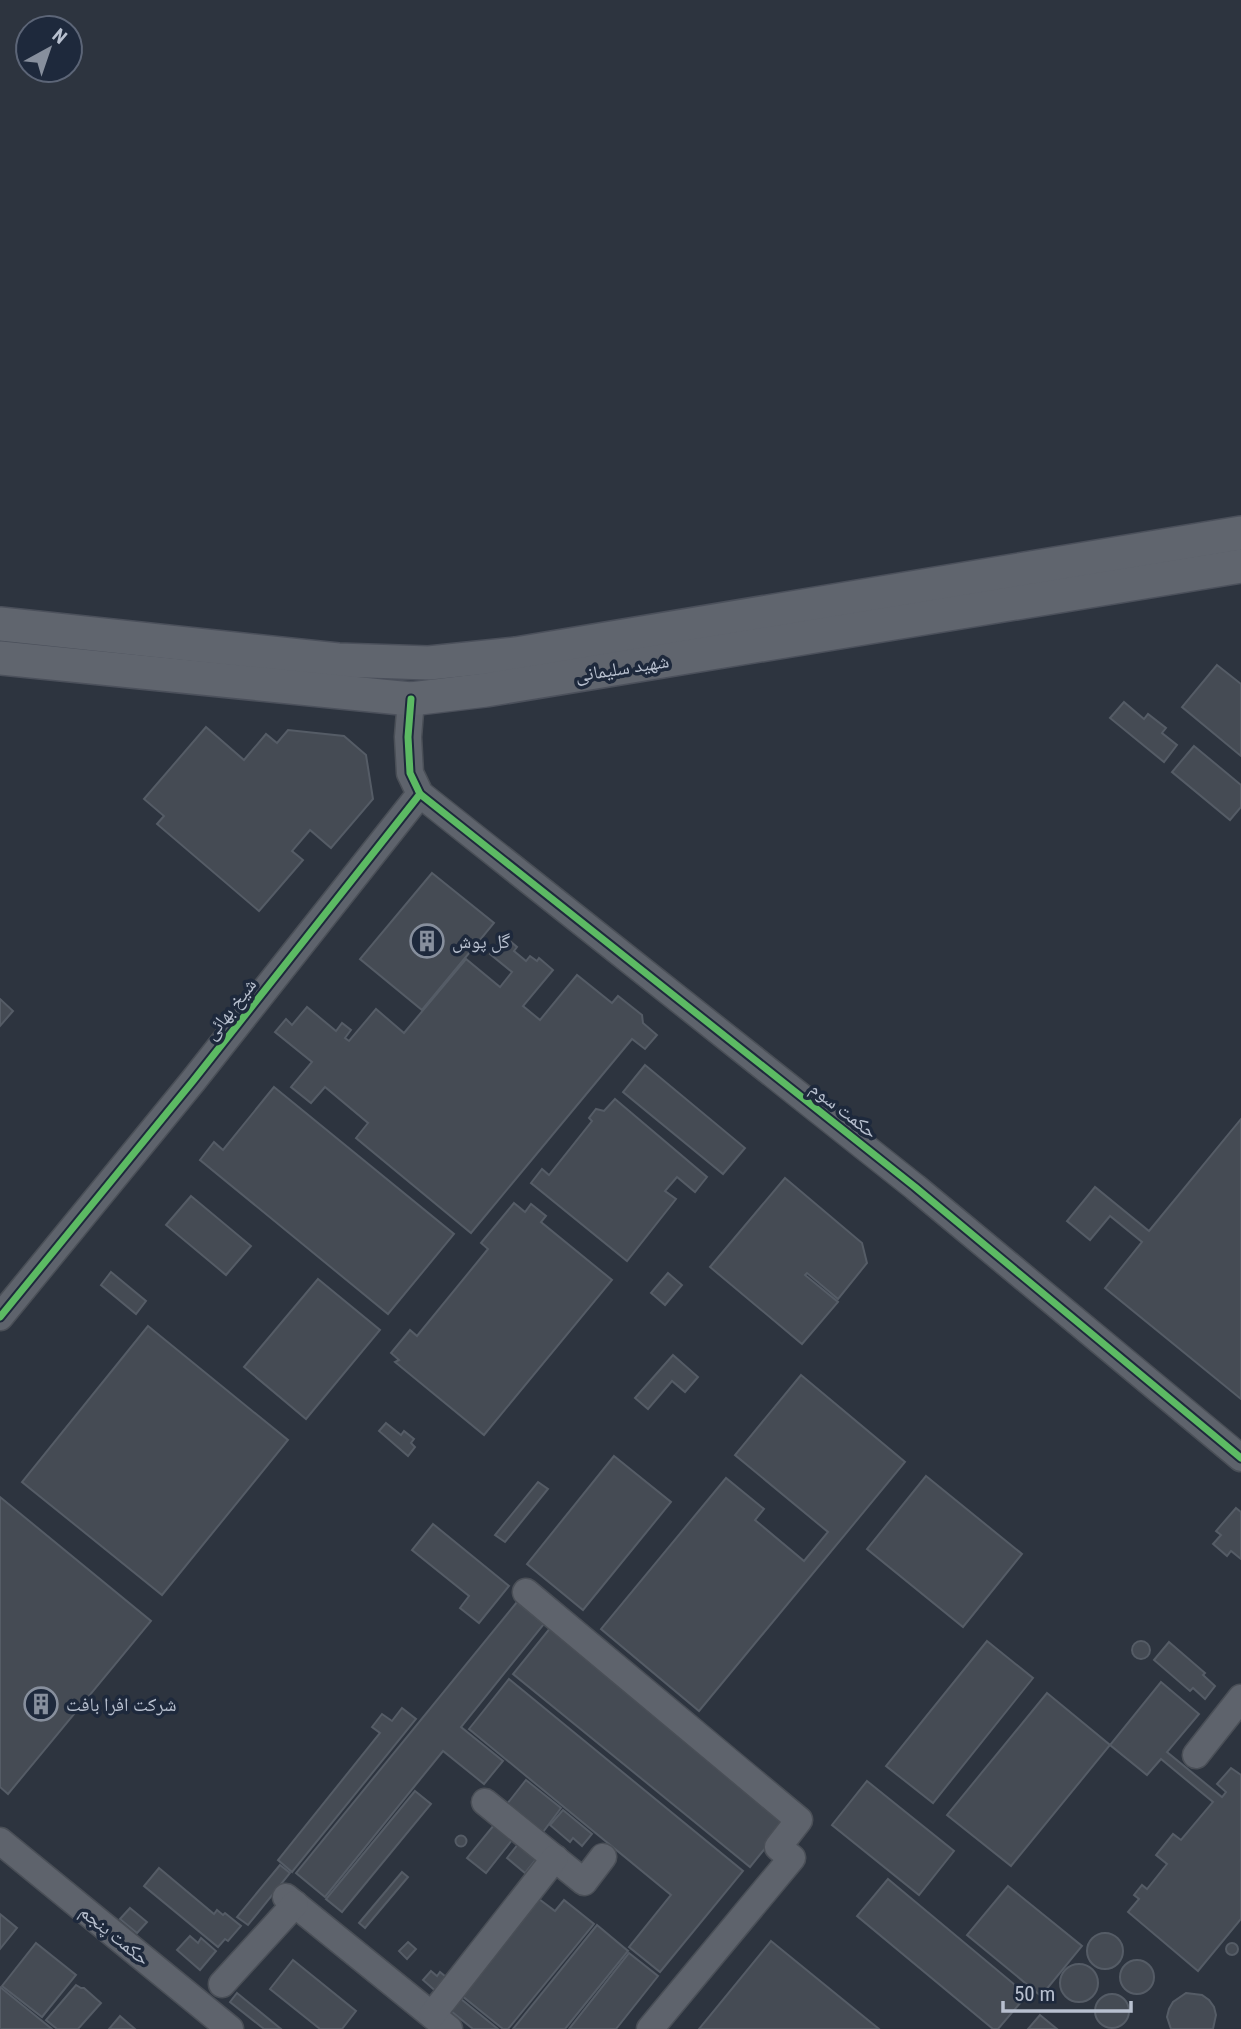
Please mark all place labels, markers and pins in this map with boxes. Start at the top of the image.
building icon: گل پوش [408,922,446,960]
place label: گل پوش [452,930,510,953]
building icon: شرکت افرا بافت [22,1685,60,1723]
place label: شرکت افرا بافت [66,1693,177,1716]

